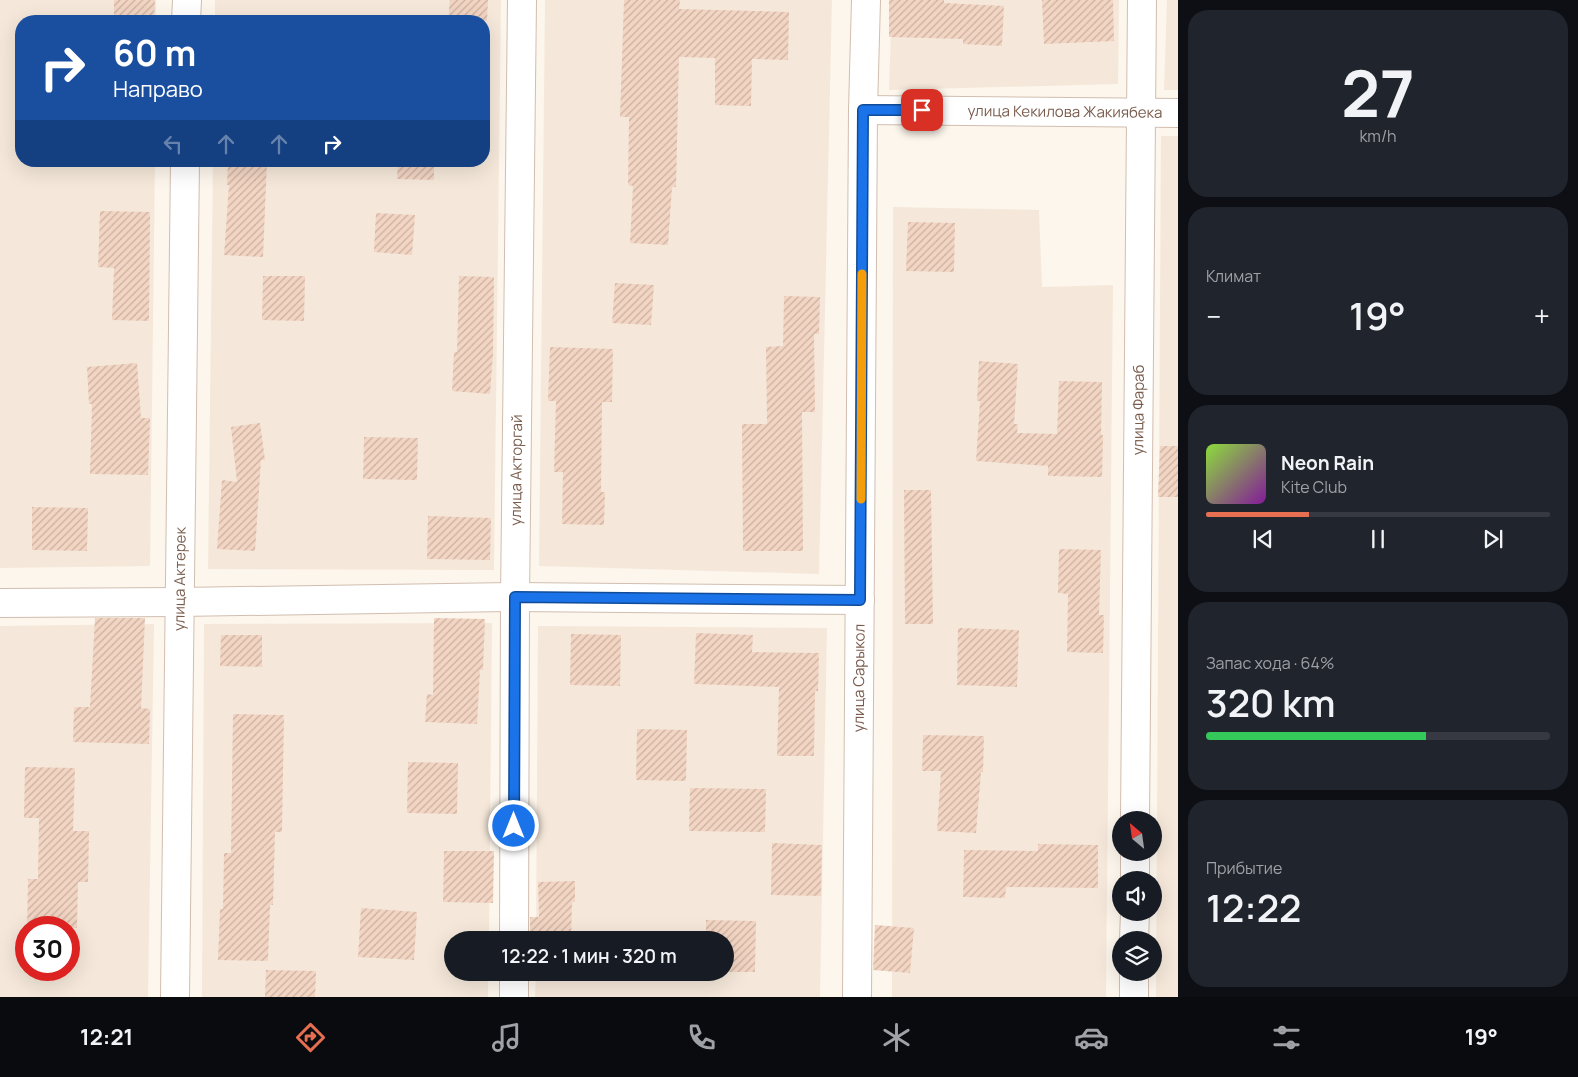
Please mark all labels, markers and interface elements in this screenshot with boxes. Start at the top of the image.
text: 60 m [113,29,196,77]
icon: right [30,35,95,100]
text: 27 [1341,48,1415,137]
text: Направо [113,74,203,104]
pin [901,89,943,131]
icon: arrive [908,96,936,124]
street label: улица Кекилова Жакиябека [967,100,1163,123]
text: km/h [1359,125,1397,147]
icon: left [159,130,187,158]
icon: ahead [212,130,240,158]
icon: ahead [265,130,293,158]
icon: right [318,130,346,158]
text: Климат [1206,265,1261,287]
text: 19° [1349,289,1406,341]
text: − [1206,297,1221,335]
text: + [1534,297,1550,335]
street label: улица Фараб [1127,364,1149,455]
street label: улица Акторгай [505,414,527,526]
text: Neon Rain [1281,450,1374,476]
text: Kite Club [1281,476,1347,498]
icon: previous [1249,525,1277,553]
icon: pause [1364,525,1392,553]
icon: next [1479,525,1507,553]
street label: улица Актерек [168,526,191,631]
street label: улица Сарыкол [848,624,870,732]
text: Запас хода · 64% [1206,652,1334,674]
text: 320 km [1206,676,1335,728]
position arrow [487,799,539,851]
north arrow [1112,811,1162,861]
map controls [1112,811,1162,981]
text: Прибытие [1206,857,1282,879]
button: sound [1112,871,1162,921]
text: 12:22 [1206,881,1301,933]
speed limit sign: 30 [15,916,80,981]
button: layers [1112,931,1162,981]
text: 12:22 · 1 мин · 320 m [501,943,677,969]
icon: directions [293,1020,328,1055]
icon: music [489,1020,524,1055]
icon: phone [684,1020,719,1055]
icon: climate [879,1020,914,1055]
icon: car [1074,1020,1109,1055]
icon: filters [1269,1020,1304,1055]
text: 12:21 [80,1022,133,1052]
text: 19° [1465,1022,1498,1052]

